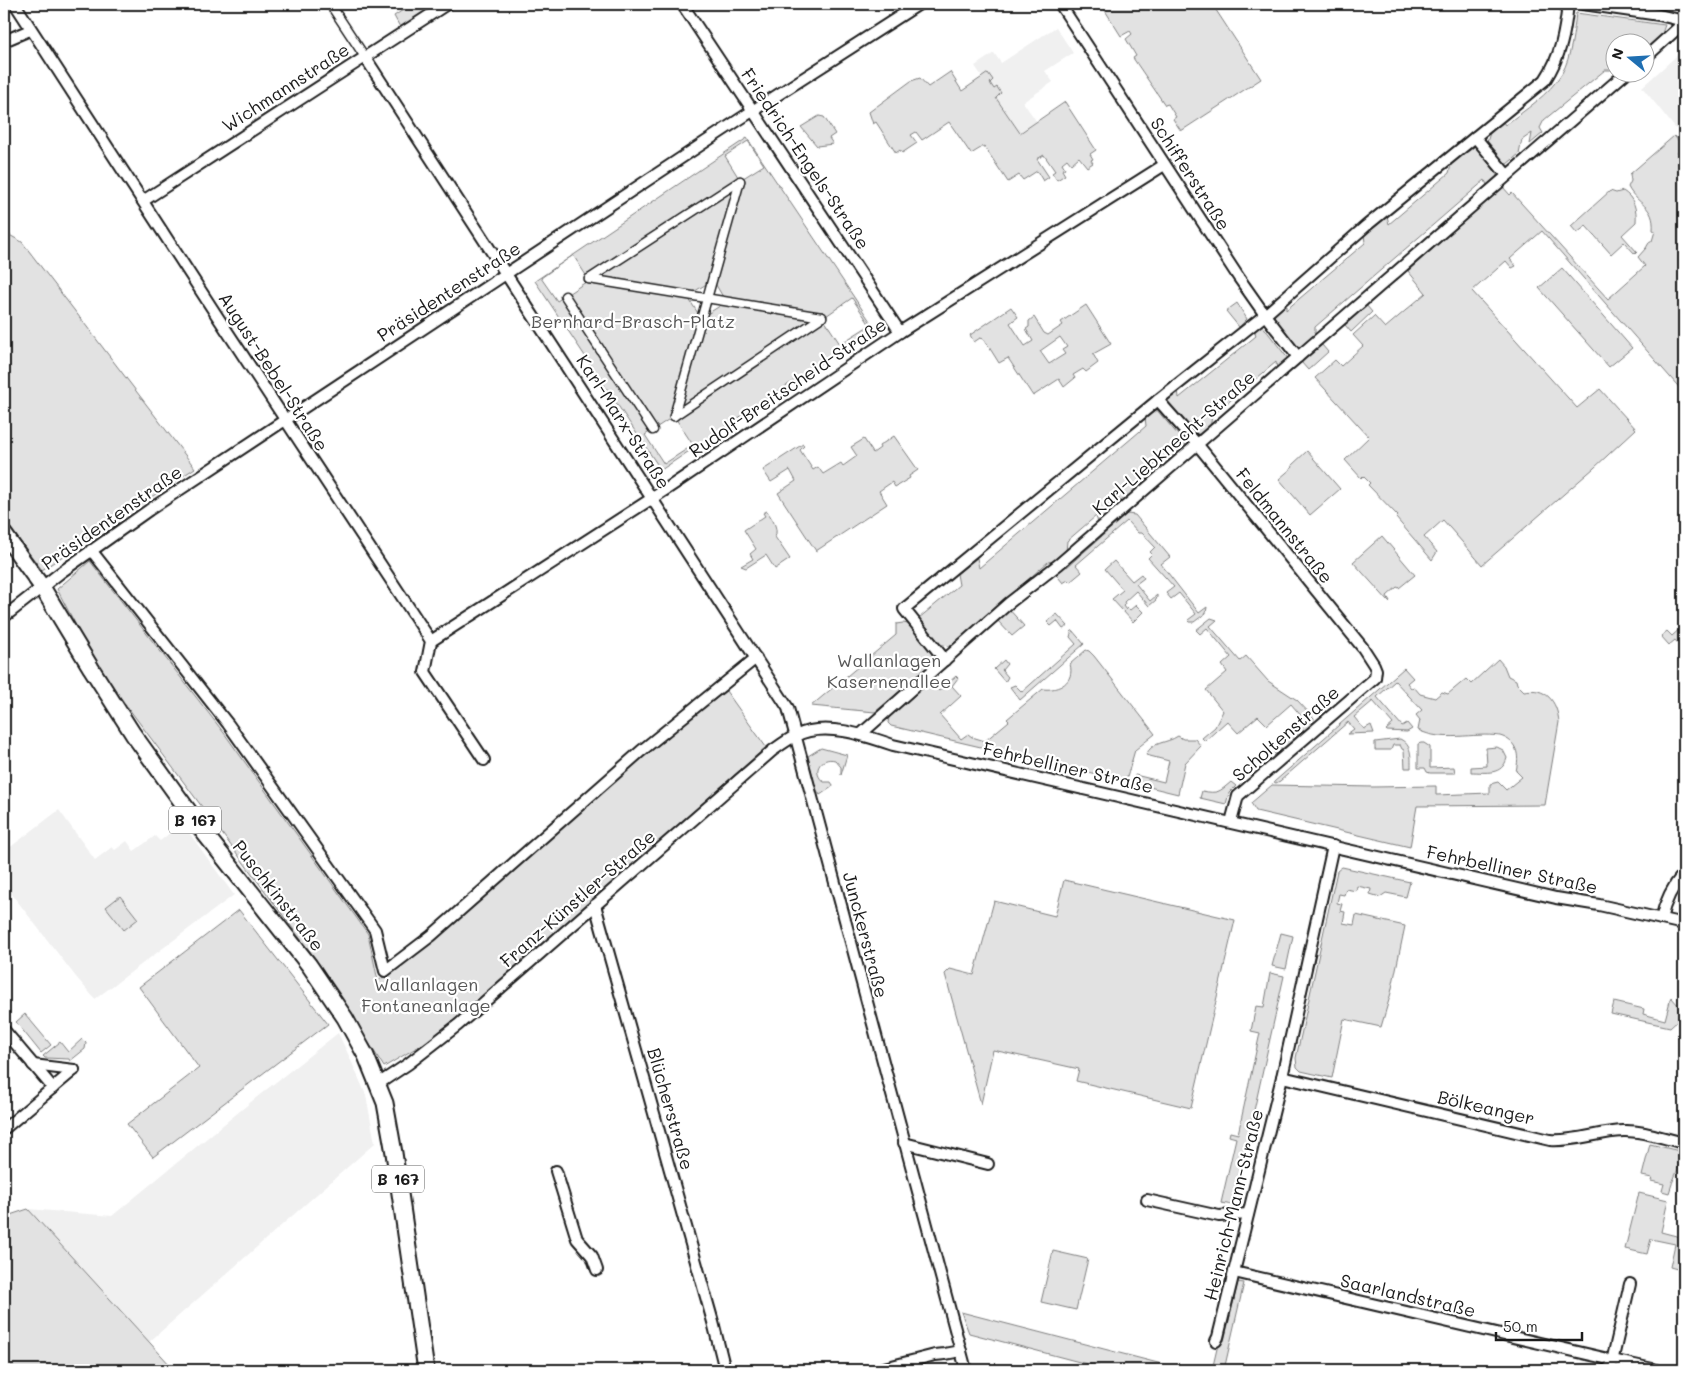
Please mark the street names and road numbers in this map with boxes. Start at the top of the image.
street label: Wichmannstraße [217,37,354,137]
street label: Friedrich-Engels-Straße [736,63,876,254]
street label: Schifferstraße [1145,112,1236,235]
street label: Präsidentenstraße [372,236,525,347]
street label: August-Bebel-Straße [213,287,334,455]
street label: Rudolf-Breitscheid-Straße [684,312,891,462]
street label: Karl-Marx-Straße [571,350,676,493]
street label: Karl-Liebknecht-Straße [1087,365,1260,520]
street label: Präsidentenstraße [36,460,187,575]
street label: Feldmannstraße [1231,463,1339,588]
street label: Scholtenstraße [1227,680,1344,786]
street label: Fehrbelliner Straße [981,736,1156,798]
road number: B 167 [169,806,221,834]
street label: Franz-Künstler-Straße [495,824,660,972]
street label: Puschkinstraße [228,835,330,956]
street label: Fehrbelliner Straße [1424,839,1600,899]
street label: Junckerstraße [838,869,894,1000]
street label: Blücherstraße [642,1045,700,1173]
street label: Bölkeanger [1435,1084,1537,1130]
street label: Heinrich-Mann-Straße [1198,1107,1268,1303]
road number: B 167 [372,1166,424,1192]
street label: Saarlandstraße [1338,1268,1478,1322]

